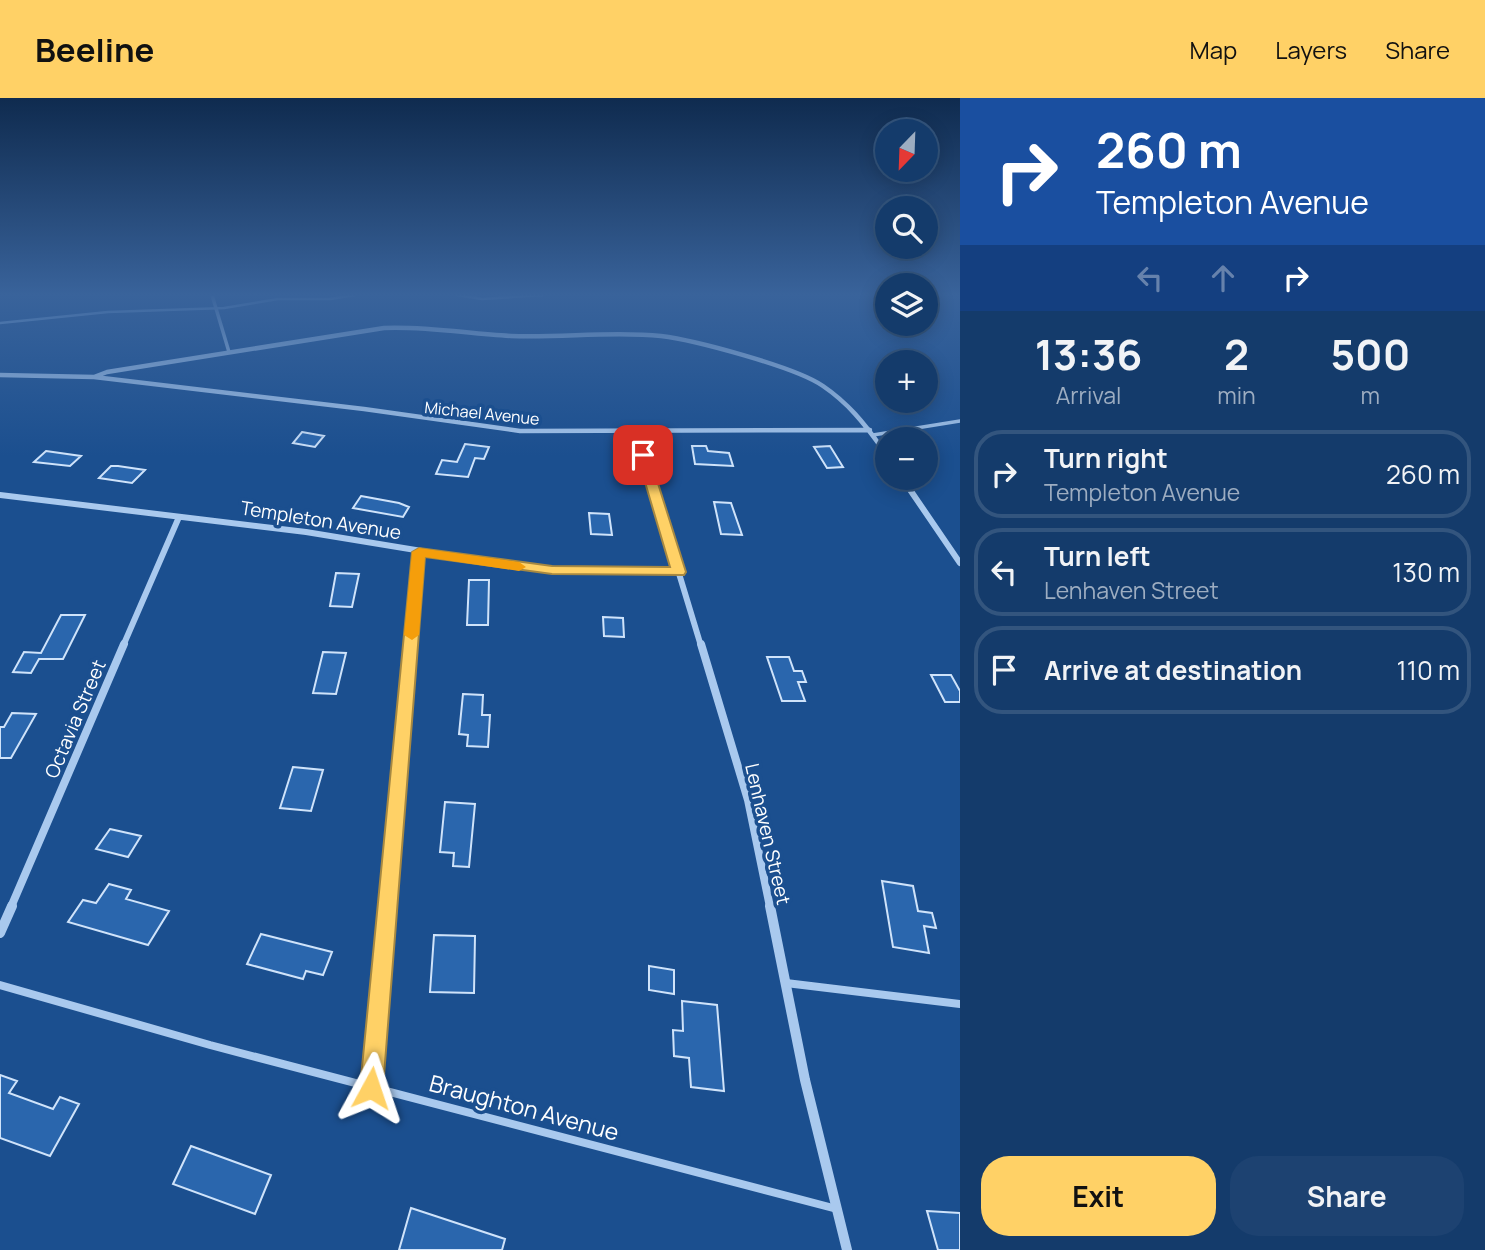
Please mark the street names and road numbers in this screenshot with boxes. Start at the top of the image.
street label: Michael Avenue [423,396,541,430]
street label: Templeton Avenue [239,494,403,546]
street label: Octavia Street [38,656,112,782]
street label: Lenhaven Street [739,761,797,907]
street label: Braughton Avenue [426,1066,623,1148]

